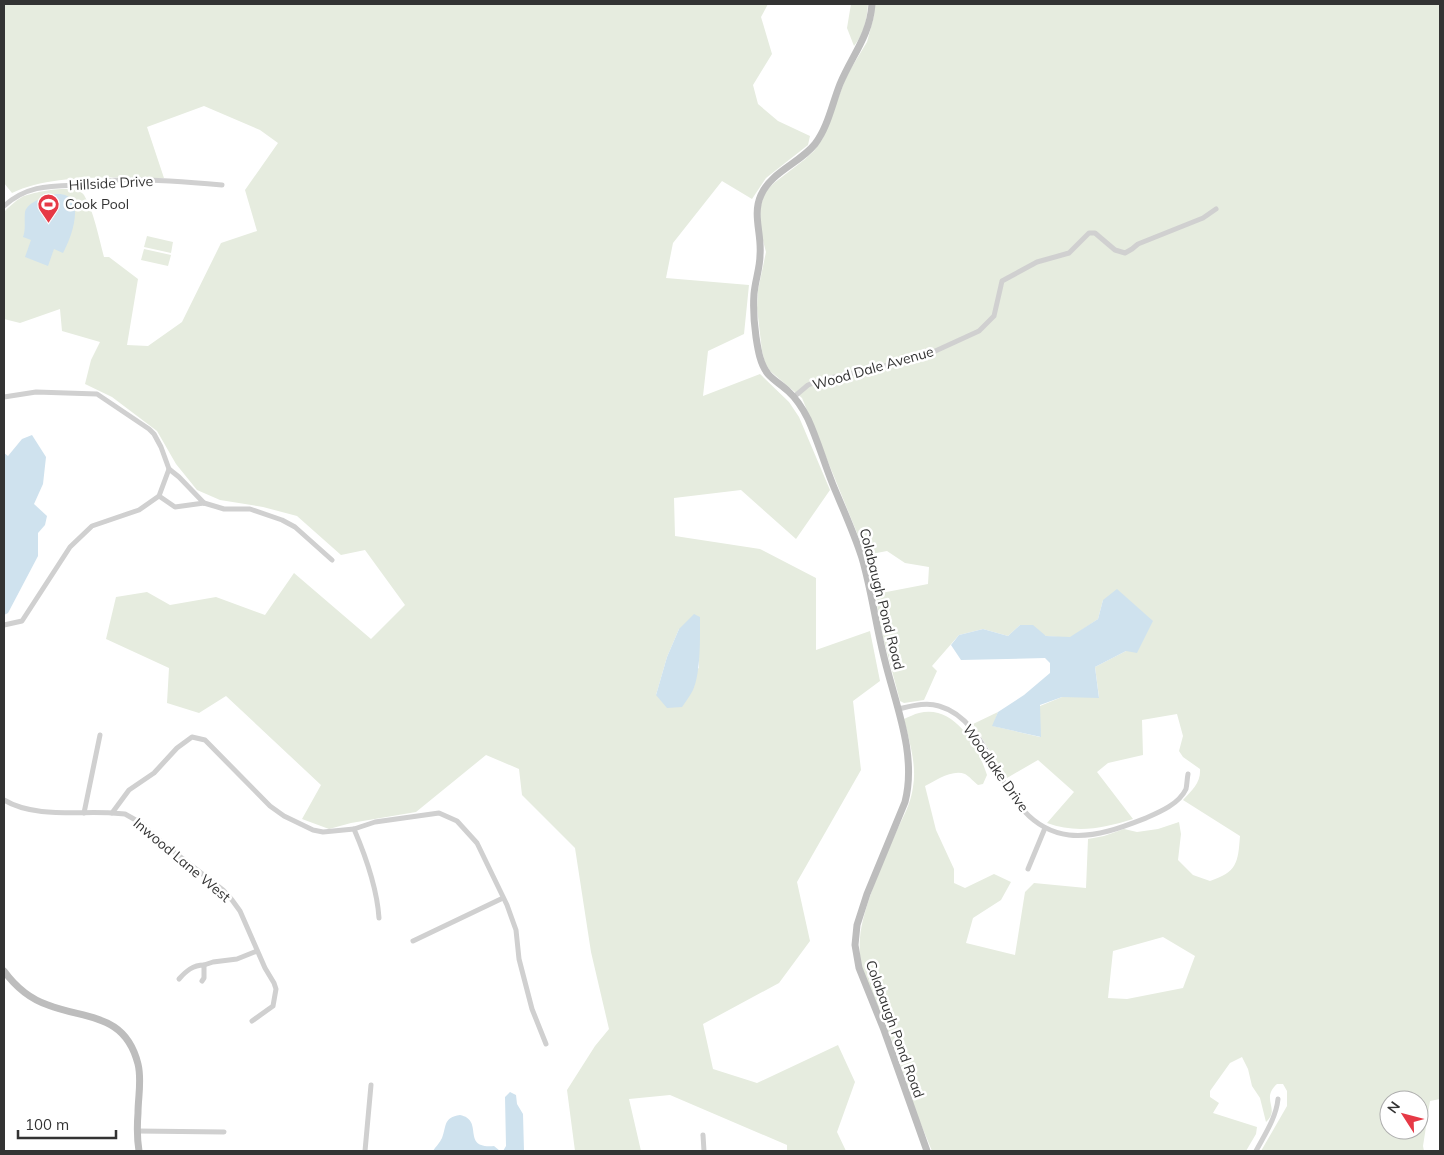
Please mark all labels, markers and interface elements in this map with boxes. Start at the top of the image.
street label: Hillside Drive [68,172,154,194]
sports icon: Cook Pool [37,192,61,223]
place label: Cook Pool [65,195,129,213]
street label: Wood Dale Avenue [810,342,936,394]
street label: Colabaugh Pond Road [856,526,908,672]
street label: Woodlake Drive [959,721,1033,815]
street label: Inwood Lane West [130,814,234,906]
street label: Colabaugh Pond Road [862,958,928,1100]
north arrow [1379,1090,1429,1140]
text: N [1383,1098,1404,1117]
scale bar [18,1108,115,1140]
text: 100 m [25,1115,69,1134]

